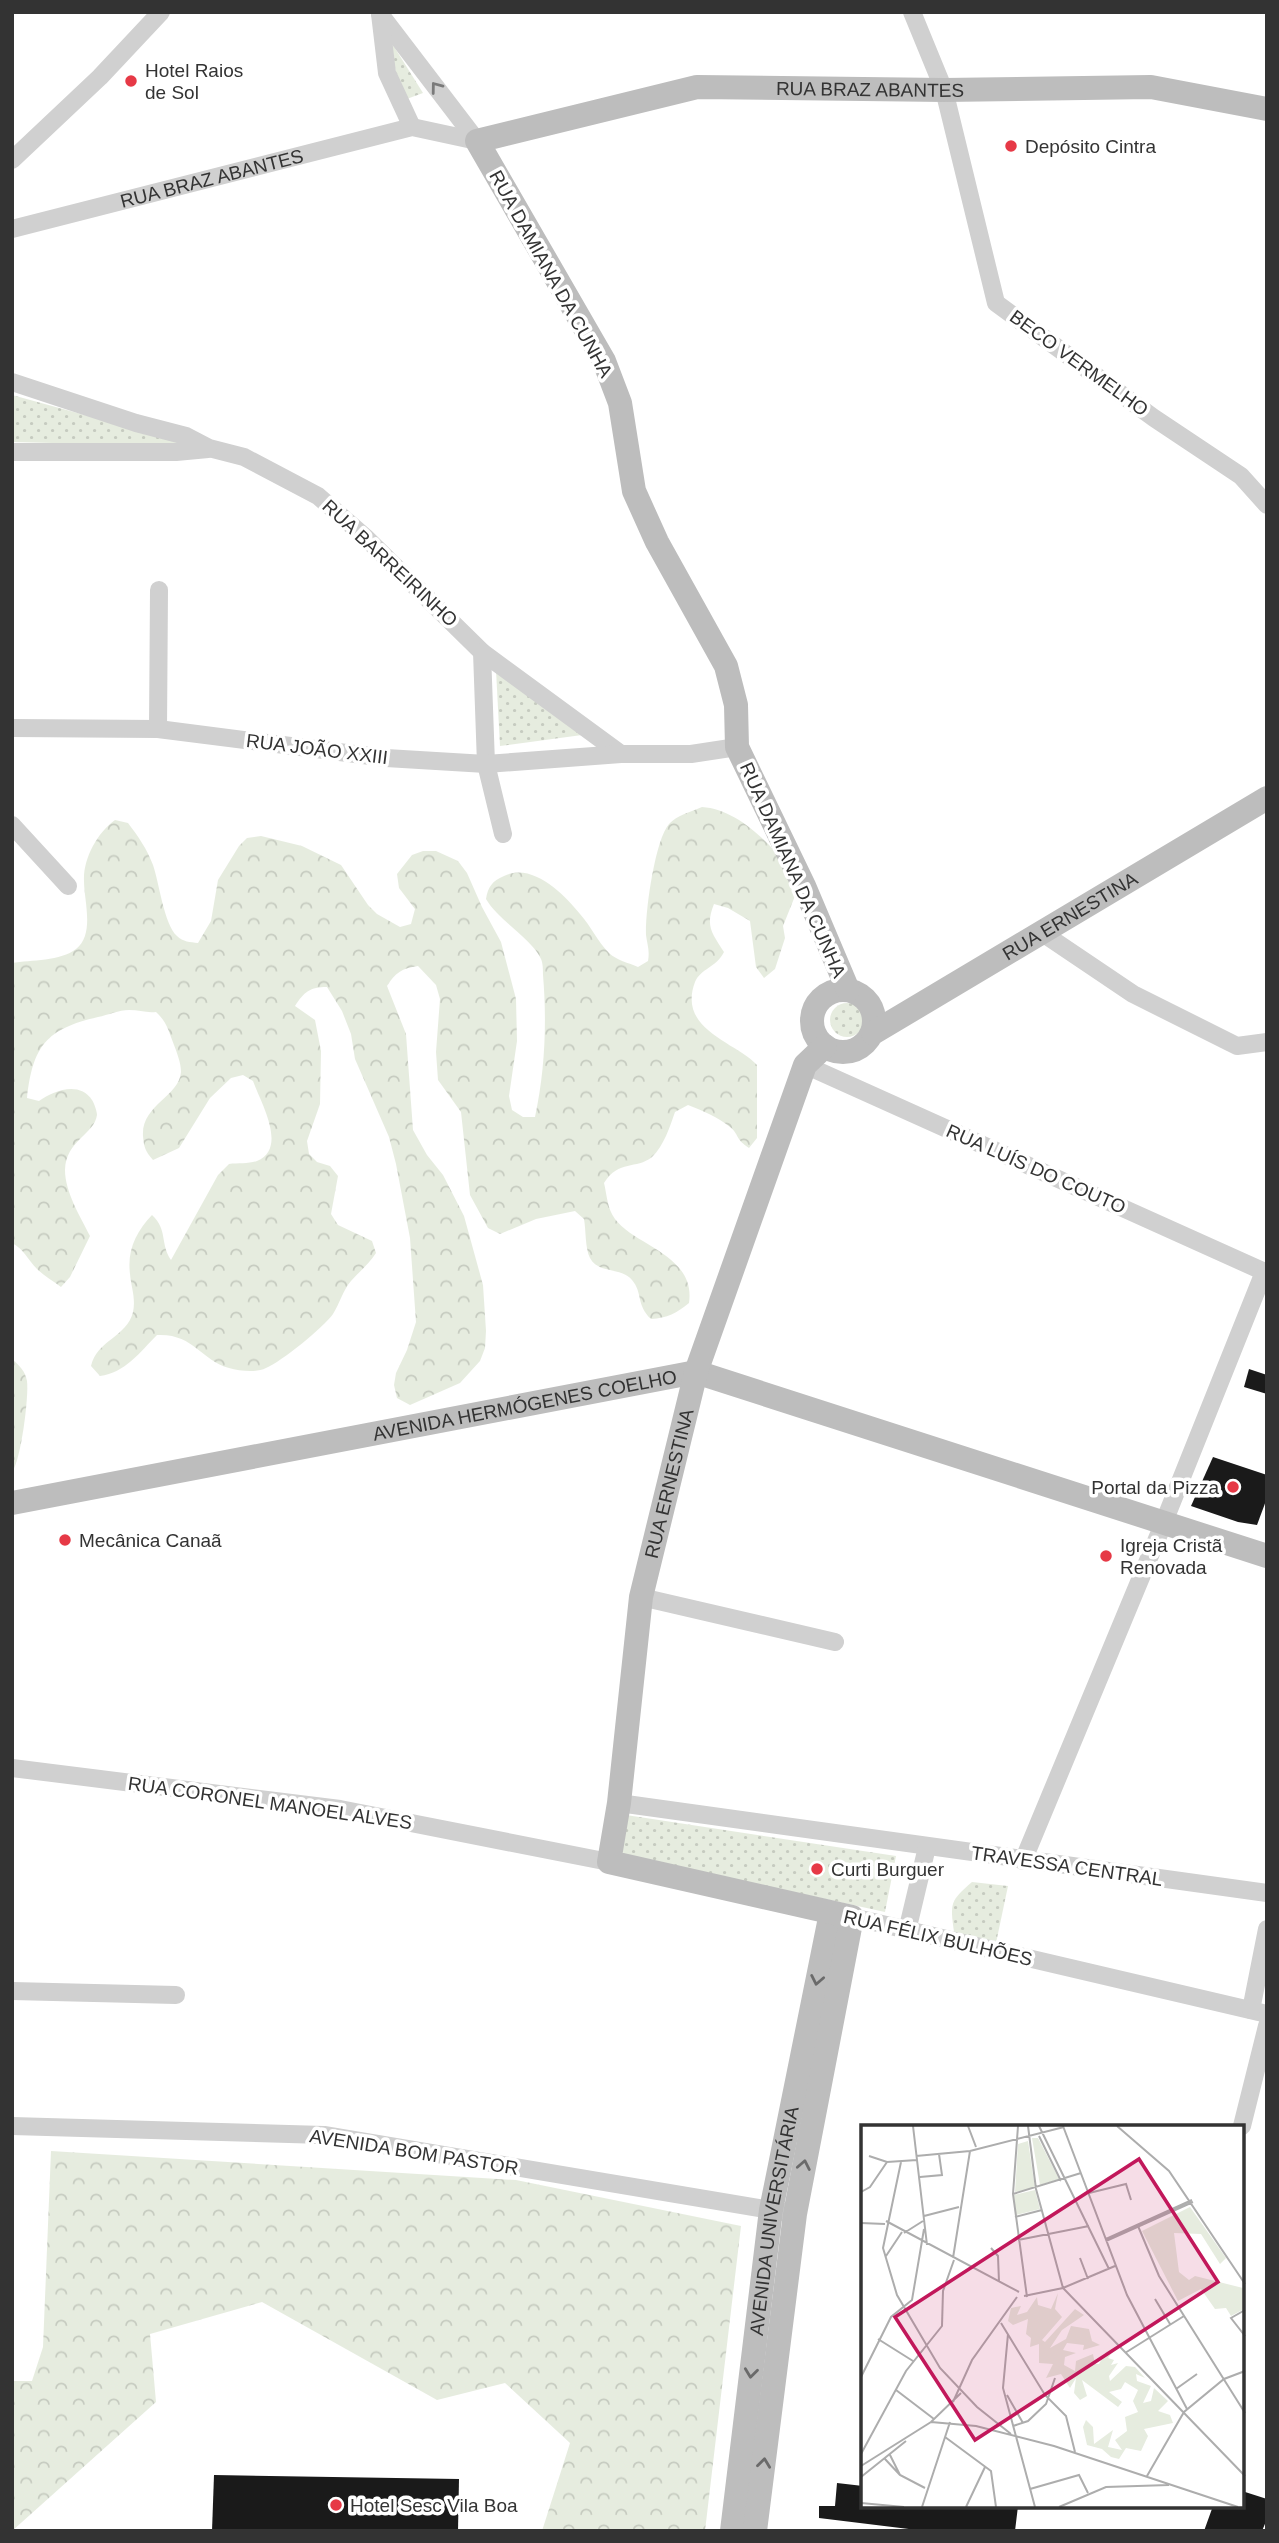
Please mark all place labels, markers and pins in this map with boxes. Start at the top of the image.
place label: Hotel Raios de Sol [145,60,243,103]
marker: Hotel Raios de Sol [123,73,139,89]
place label: Depósito Cintra [1025,136,1156,157]
marker: Depósito Cintra [1003,138,1019,154]
place label: Portal da Pizza [1091,1477,1219,1498]
marker: Portal da Pizza [1225,1479,1241,1495]
place label: Mecânica Canaã [79,1530,222,1551]
marker: Mecânica Canaã [57,1532,73,1548]
place label: Igreja Cristã Renovada [1120,1535,1223,1578]
marker: Igreja Cristã Renovada [1098,1548,1114,1564]
place label: Curti Burguer [831,1859,945,1880]
marker: Curti Burguer [809,1861,825,1877]
place label: Hotel Sesc Vila Boa [350,2495,518,2516]
marker: Hotel Sesc Vila Boa [328,2497,344,2513]

